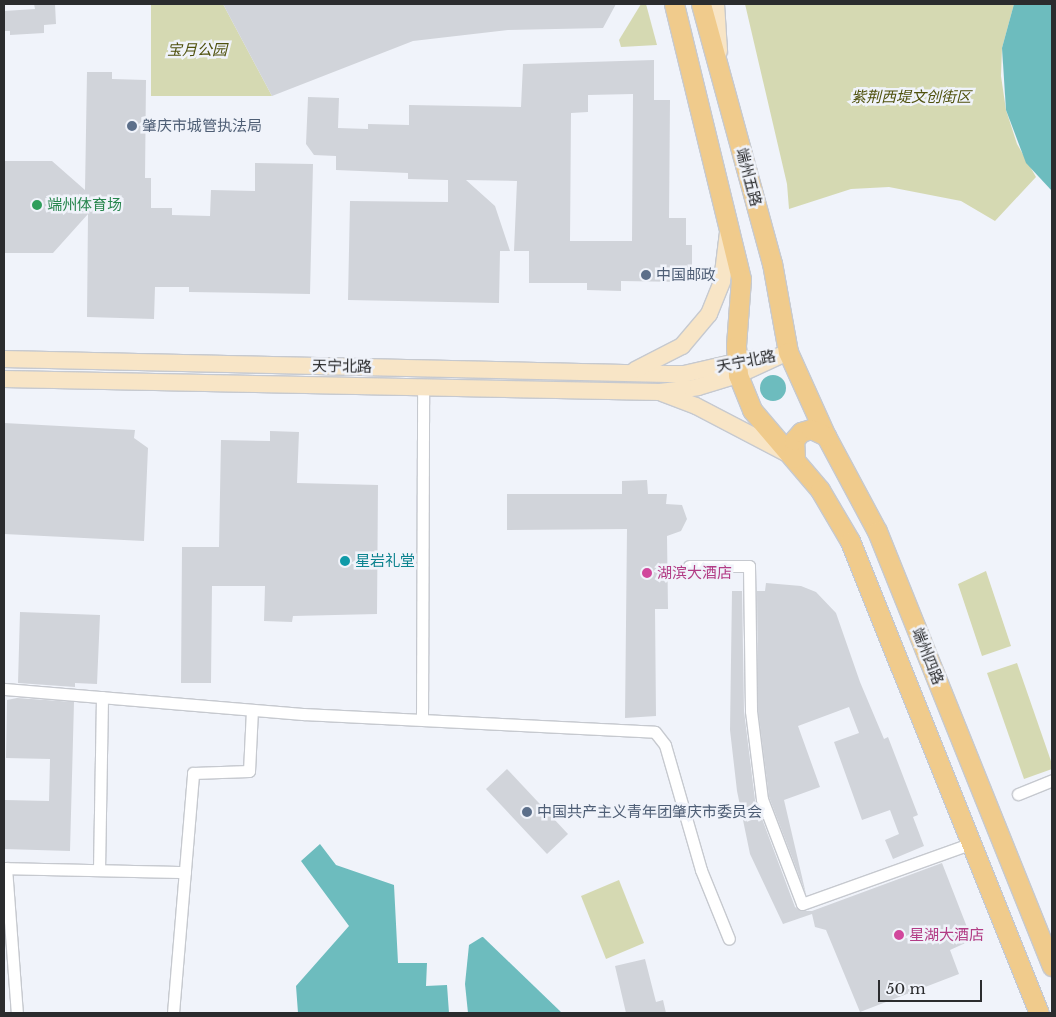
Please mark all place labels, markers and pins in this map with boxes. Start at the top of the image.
place label: 肇庆市城管执法局 [142,117,262,135]
marker: 肇庆市城管执法局 [126,120,138,132]
place label: 端州体育场 [47,196,122,214]
marker: 端州体育场 [31,199,43,211]
place label: 中国邮政 [656,266,716,284]
marker: 中国邮政 [640,269,652,281]
place label: 星岩礼堂 [355,552,415,570]
marker: 星岩礼堂 [339,555,351,567]
place label: 湖滨大酒店 [657,564,732,582]
marker: 湖滨大酒店 [641,567,653,579]
place label: 中国共产主义青年团肇庆市委员会 [537,803,762,821]
marker: 中国共产主义青年团肇庆市委员会 [521,806,533,818]
place label: 星湖大酒店 [909,926,984,944]
marker: 星湖大酒店 [893,929,905,941]

